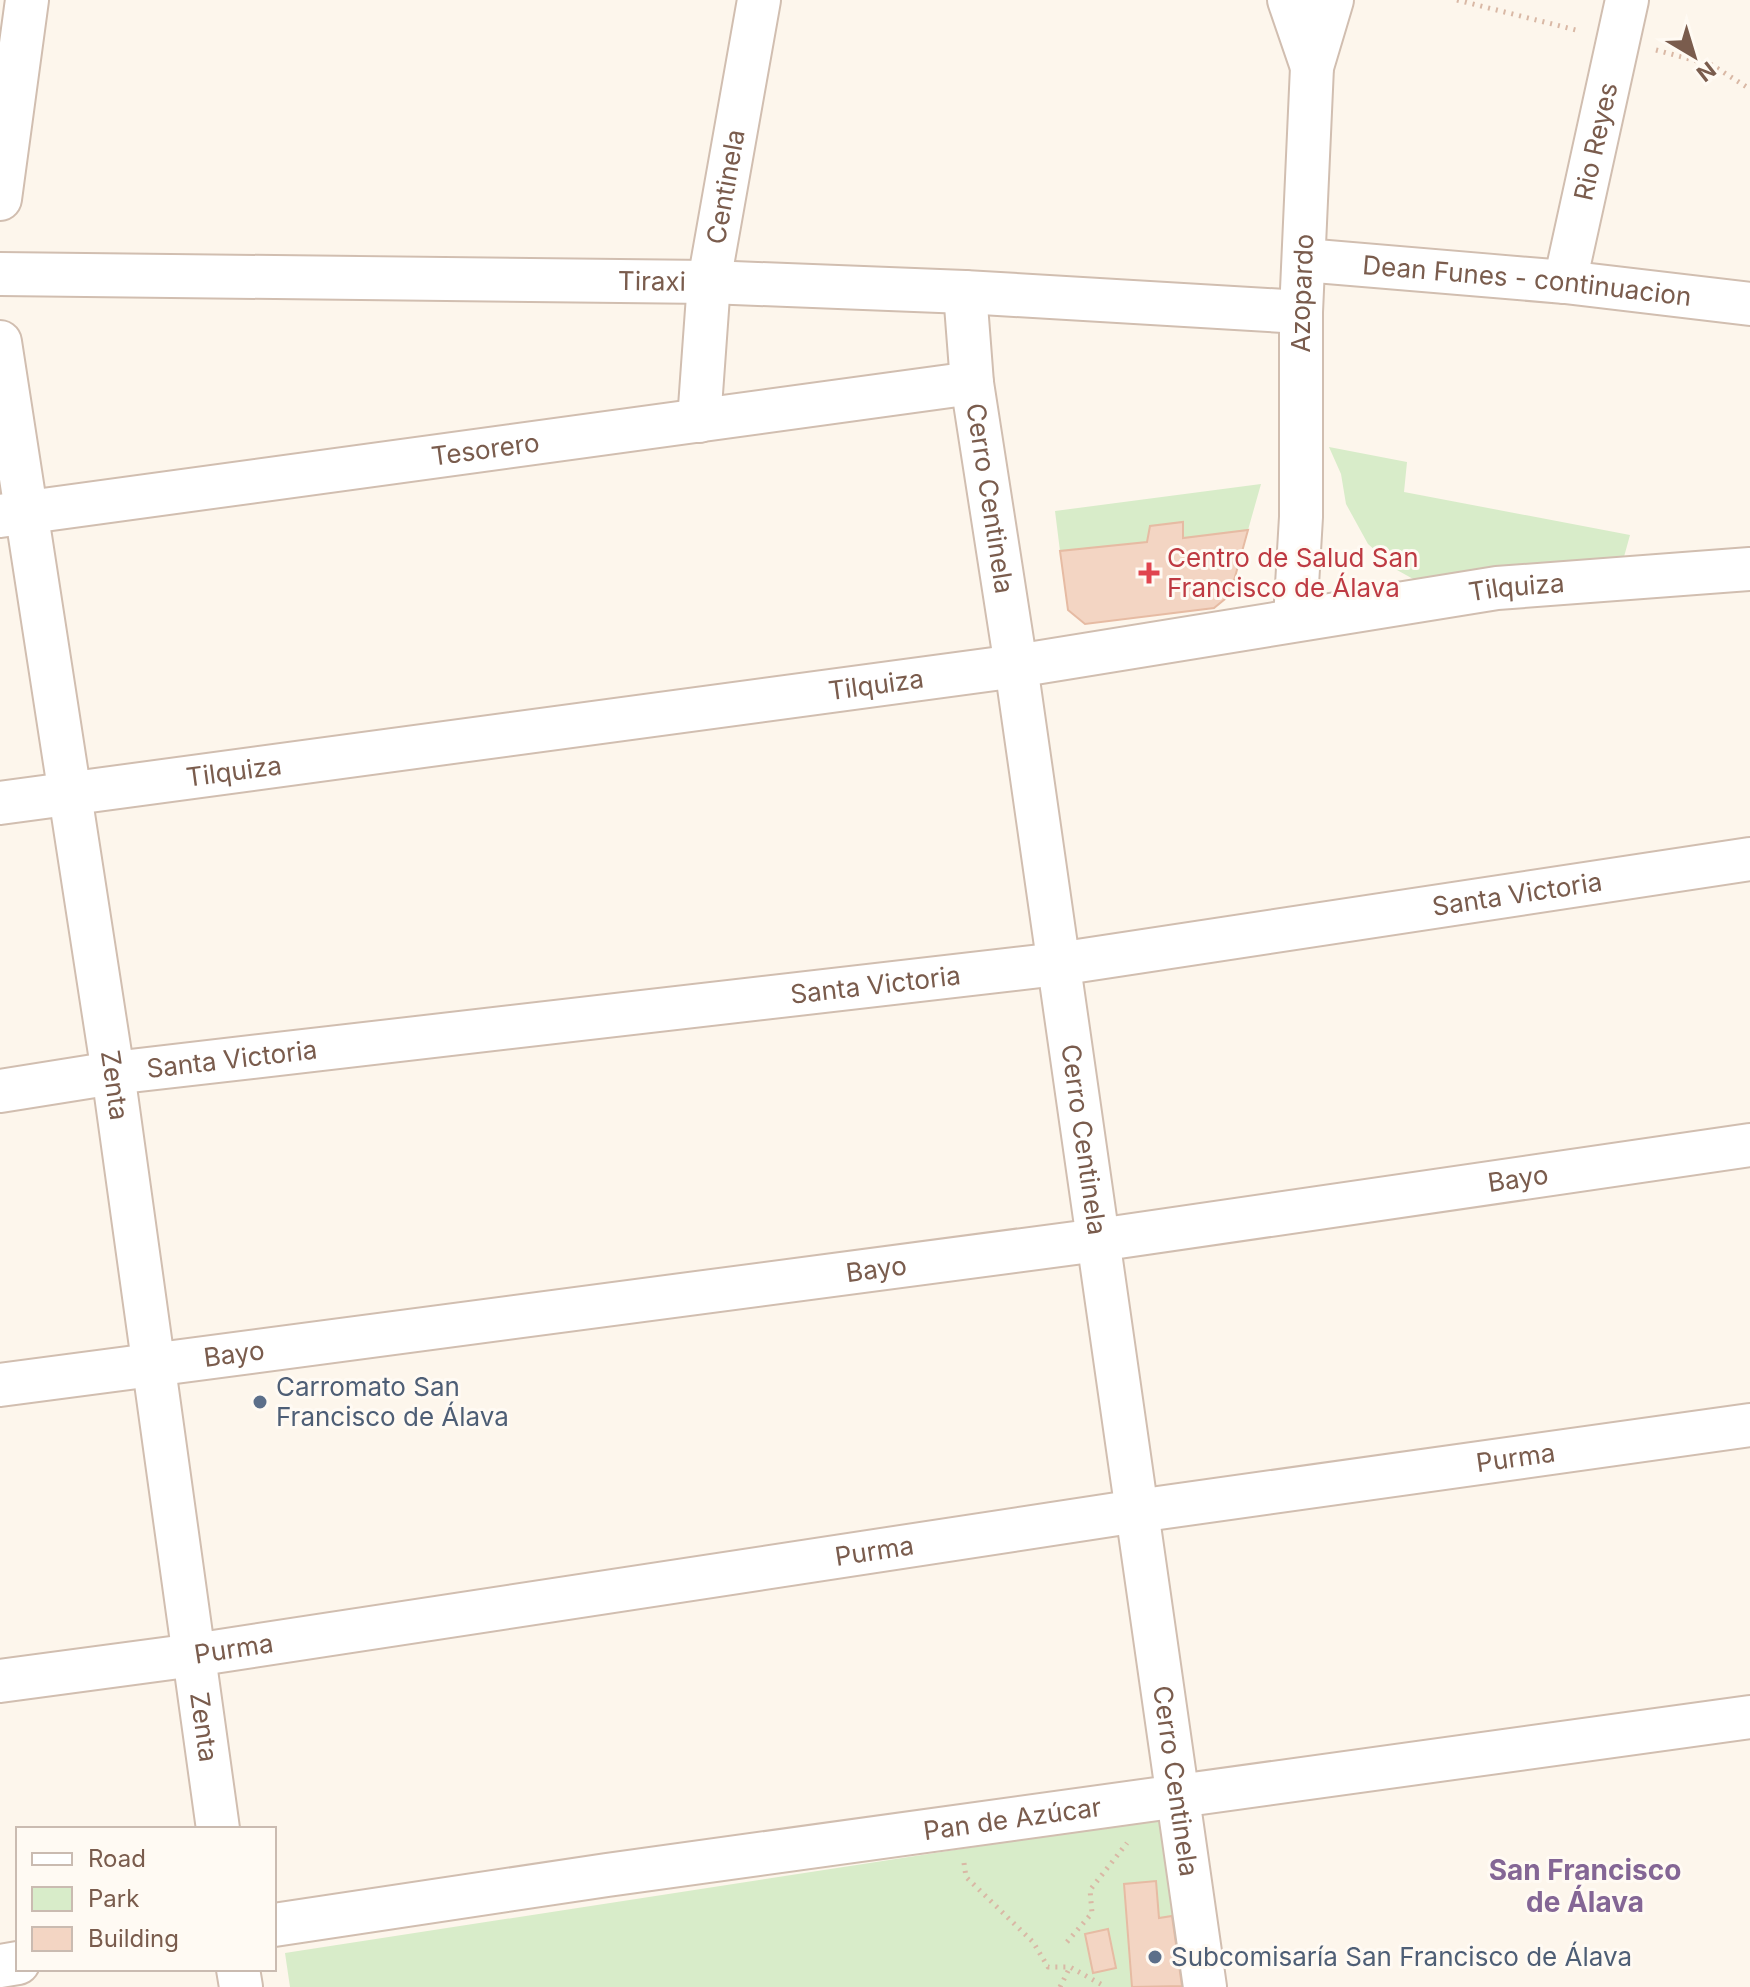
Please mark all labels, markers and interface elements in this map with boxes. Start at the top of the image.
north arrow [1654,16,1734,96]
text: N [1692,56,1721,87]
street label: Rio Reyes [1567,79,1623,203]
street label: Centinela [700,127,751,246]
street label: Azopardo [1285,233,1320,353]
street label: Dean Funes - continuacion [1361,249,1693,312]
street label: Tiraxi [618,265,686,297]
street label: Cerro Centinela [960,401,1021,596]
street label: Tesorero [429,426,541,472]
place label: Centro de Salud San Francisco de Álava [1167,542,1419,603]
marker: Centro de Salud San Francisco de Álava [1138,562,1160,584]
street label: Tilquiza [1466,567,1565,607]
street label: Tilquiza [826,663,926,706]
street label: Tilquiza [184,749,283,793]
street label: Santa Victoria [1430,866,1604,922]
street label: Santa Victoria [789,959,962,1010]
street label: Santa Victoria [145,1034,319,1084]
street label: Cerro Centinela [1055,1042,1113,1237]
street label: Zenta [95,1048,135,1122]
street label: Bayo [1486,1159,1550,1198]
street label: Bayo [844,1249,909,1288]
street label: Bayo [202,1334,266,1373]
place label: Carromato San Francisco de Álava [276,1371,509,1432]
marker: Carromato San Francisco de Álava [251,1393,269,1411]
street label: Purma [1474,1437,1557,1478]
street label: Purma [833,1529,916,1572]
street label: Purma [192,1627,275,1670]
street label: Cerro Centinela [1147,1683,1205,1878]
street label: Zenta [184,1690,225,1764]
street label: Pan de Azúcar [921,1791,1104,1846]
legend [16,1827,276,1971]
text: Road [88,1844,146,1873]
district label: San Francisco de Álava [1489,1853,1681,1919]
text: Park [88,1884,139,1913]
text: Building [88,1924,179,1953]
place label: Subcomisaría San Francisco de Álava [1171,1941,1632,1972]
marker: Subcomisaría San Francisco de Álava [1146,1948,1164,1966]

